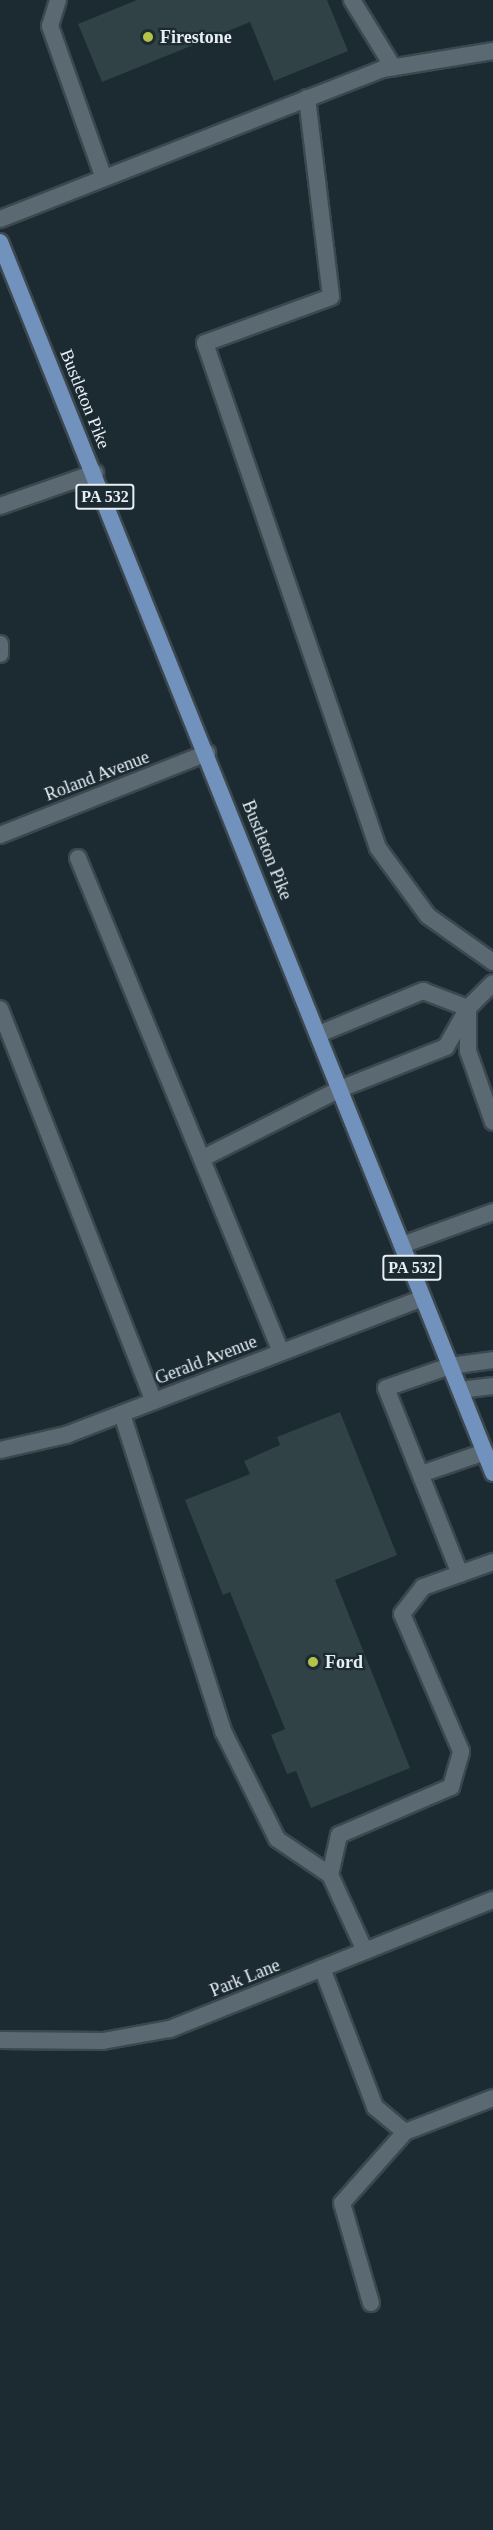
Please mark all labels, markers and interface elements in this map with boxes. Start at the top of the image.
place label: Firestone [160,26,232,48]
marker: Firestone [141,30,155,44]
street label: Bustleton Pike [55,346,115,452]
road number: PA 532 [74,484,136,510]
street label: Roland Avenue [41,746,153,806]
street label: Bustleton Pike [237,797,297,903]
road number: PA 532 [380,1255,444,1281]
street label: Gerald Avenue [152,1331,260,1389]
place label: Ford [325,1651,363,1673]
marker: Ford [306,1655,320,1669]
street label: Park Lane [207,1954,283,2002]

